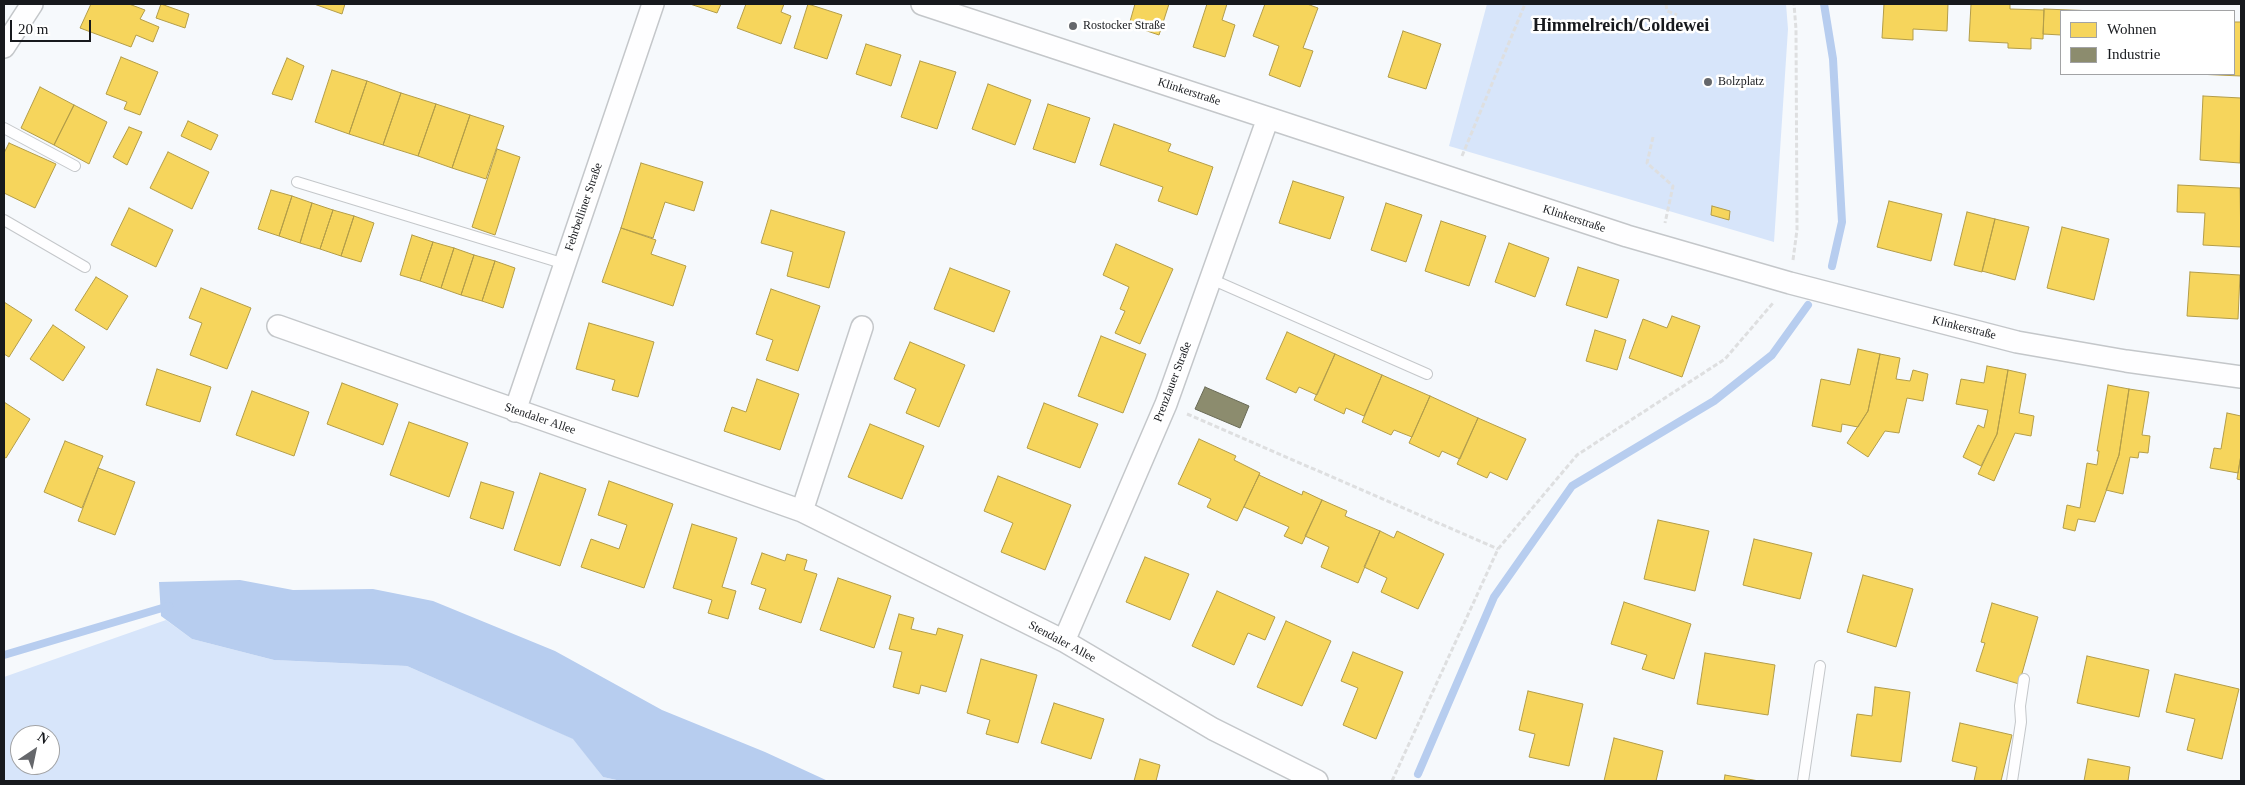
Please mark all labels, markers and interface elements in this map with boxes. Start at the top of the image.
scale bar [12,10,94,42]
legend [2060,10,2235,75]
district label: Himmelreich/Coldewei [1533,15,1709,37]
place label: Rostocker Straße [1083,19,1165,33]
marker: Rostocker Straße [1067,20,1079,32]
text: 20 m [18,21,48,37]
text: Wohnen [2107,21,2157,37]
text: Industrie [2107,46,2160,62]
street label: Klinkerstraße [1156,75,1222,109]
place label: Bolzplatz [1718,75,1764,89]
marker: Bolzplatz [1702,76,1714,88]
street label: Fehrbelliner Straße [562,161,606,253]
street label: Klinkerstraße [1541,202,1607,236]
street label: Klinkerstraße [1931,313,1997,343]
street label: Prenzlauer Straße [1151,340,1195,424]
street label: Stendaler Allee [503,400,577,438]
street label: Stendaler Allee [1026,618,1098,666]
north arrow [10,725,60,775]
text: N [35,729,51,747]

